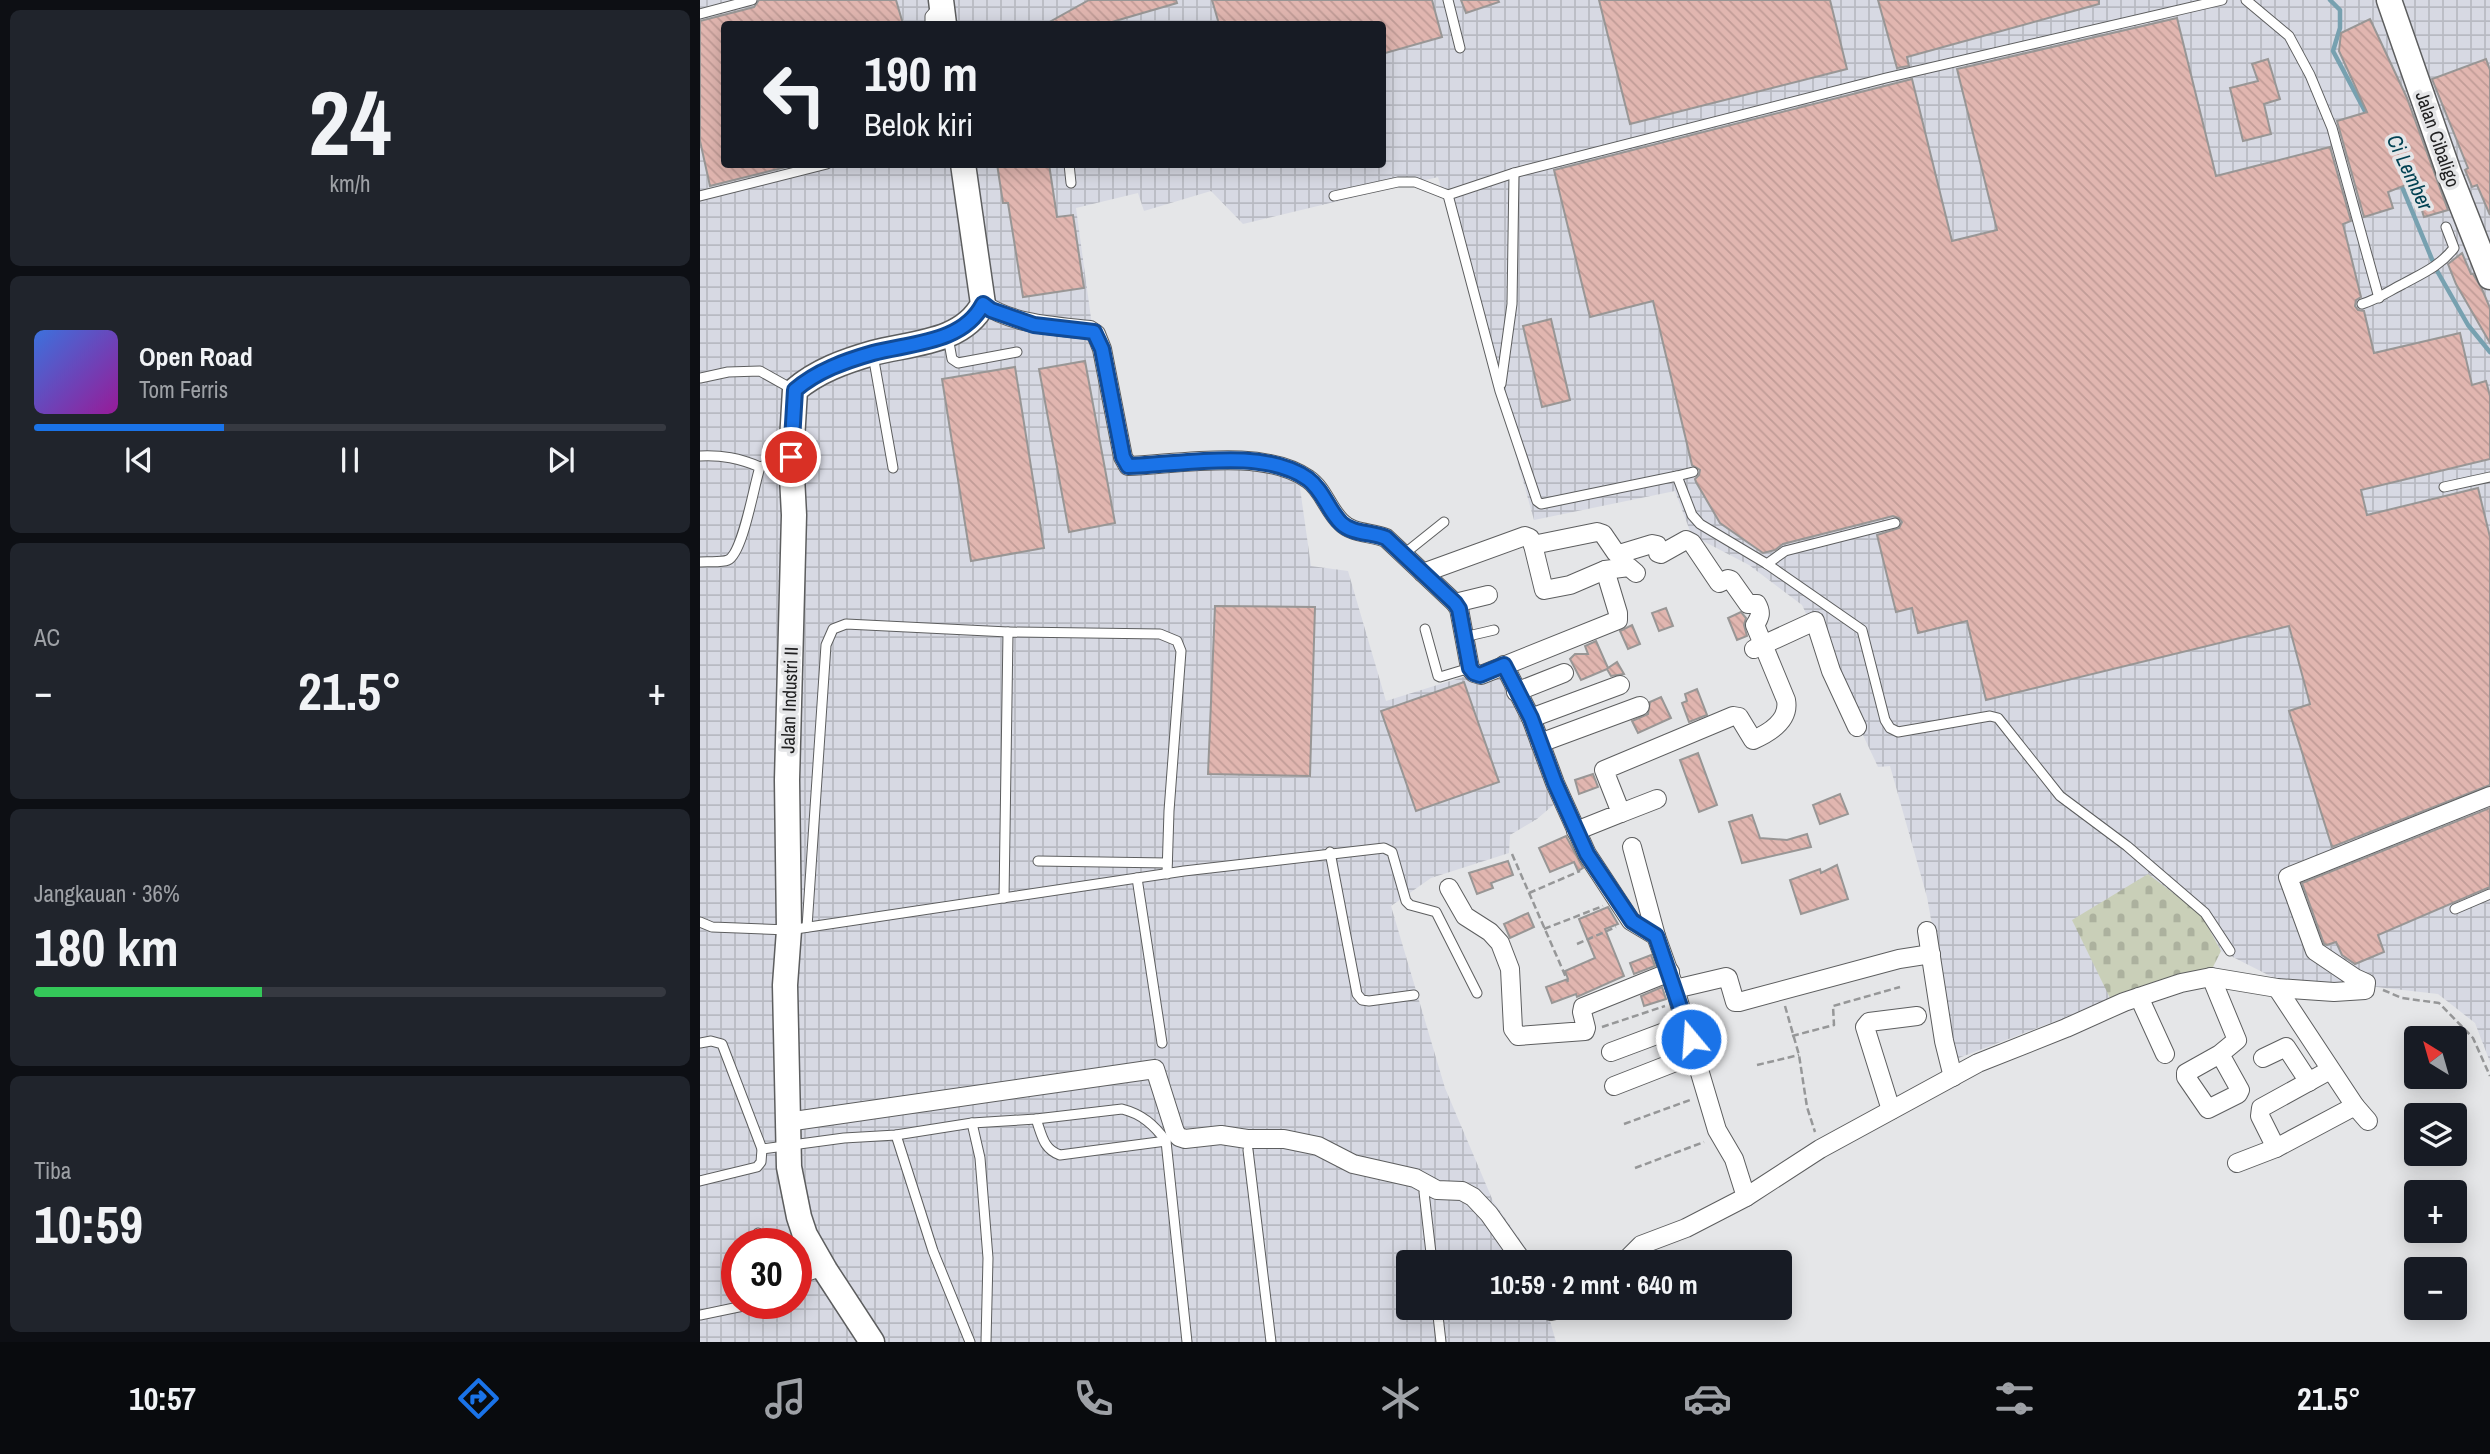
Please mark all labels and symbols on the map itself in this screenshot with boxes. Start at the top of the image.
street label: Jalan Cibaligo [2409,88,2467,190]
water label: Ci Lember [2380,129,2441,216]
pin [761,427,821,487]
street label: Jalan Industri II [774,646,804,754]
position arrow [1654,1002,1728,1076]
north arrow [2404,1026,2468,1088]
speed limit sign: 30 [721,1228,812,1319]

